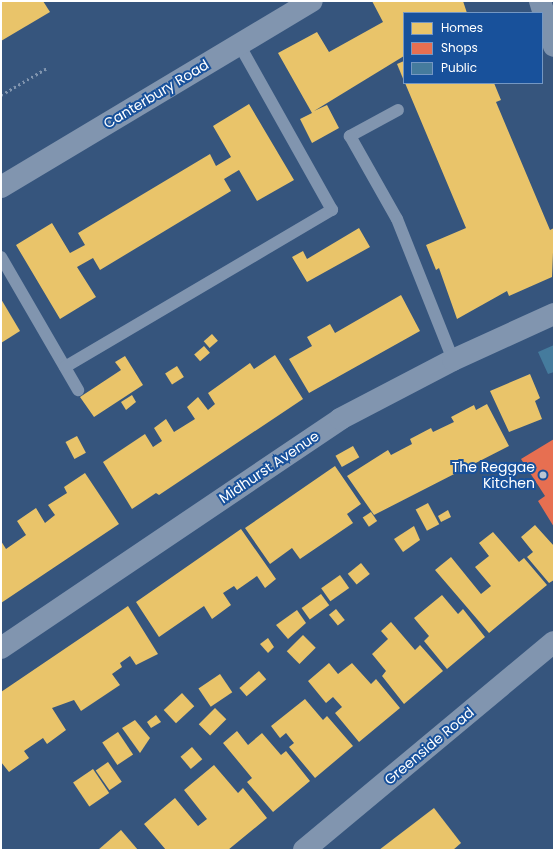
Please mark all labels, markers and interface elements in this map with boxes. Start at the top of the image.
legend [403,12,543,84]
text: Homes [441,19,483,36]
text: Shops [441,39,478,56]
street label: Canterbury Road [100,56,212,132]
text: Public [441,59,477,76]
street label: Midhurst Avenue [216,427,322,507]
place label: The Reggae Kitchen [452,459,535,492]
marker: The Reggae Kitchen [538,470,548,480]
street label: Greenside Road [381,704,477,788]

